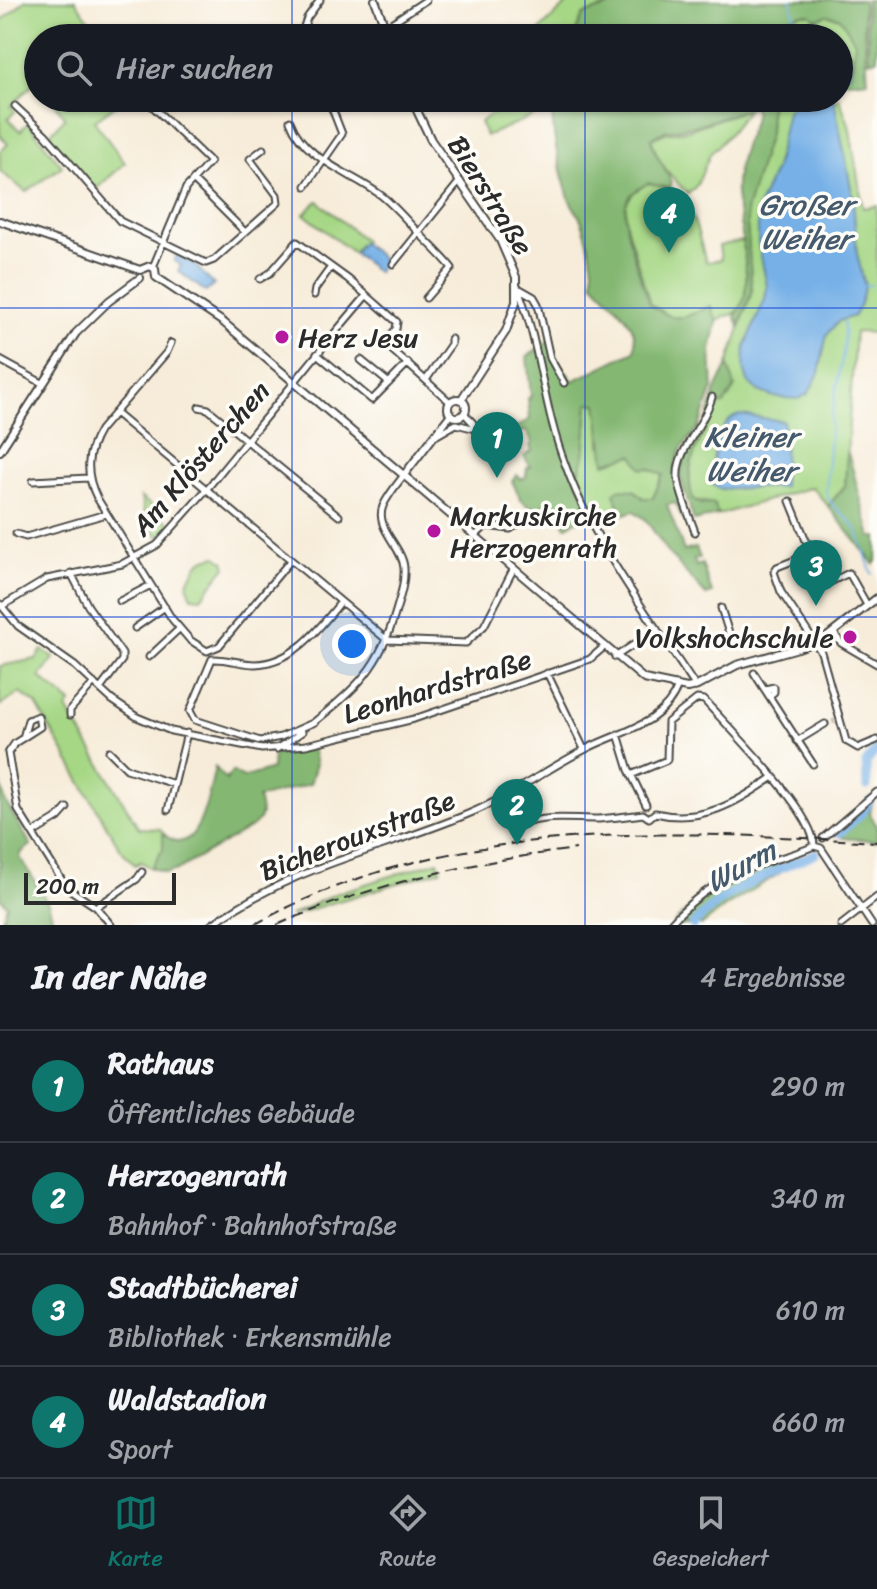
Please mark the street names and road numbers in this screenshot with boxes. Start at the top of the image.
street label: Bierstraße [434,125,547,265]
street label: Am Klösterchen [118,369,283,548]
street label: Leonhardstraße [337,635,538,738]
street label: Bicherouxstraße [252,776,462,895]

